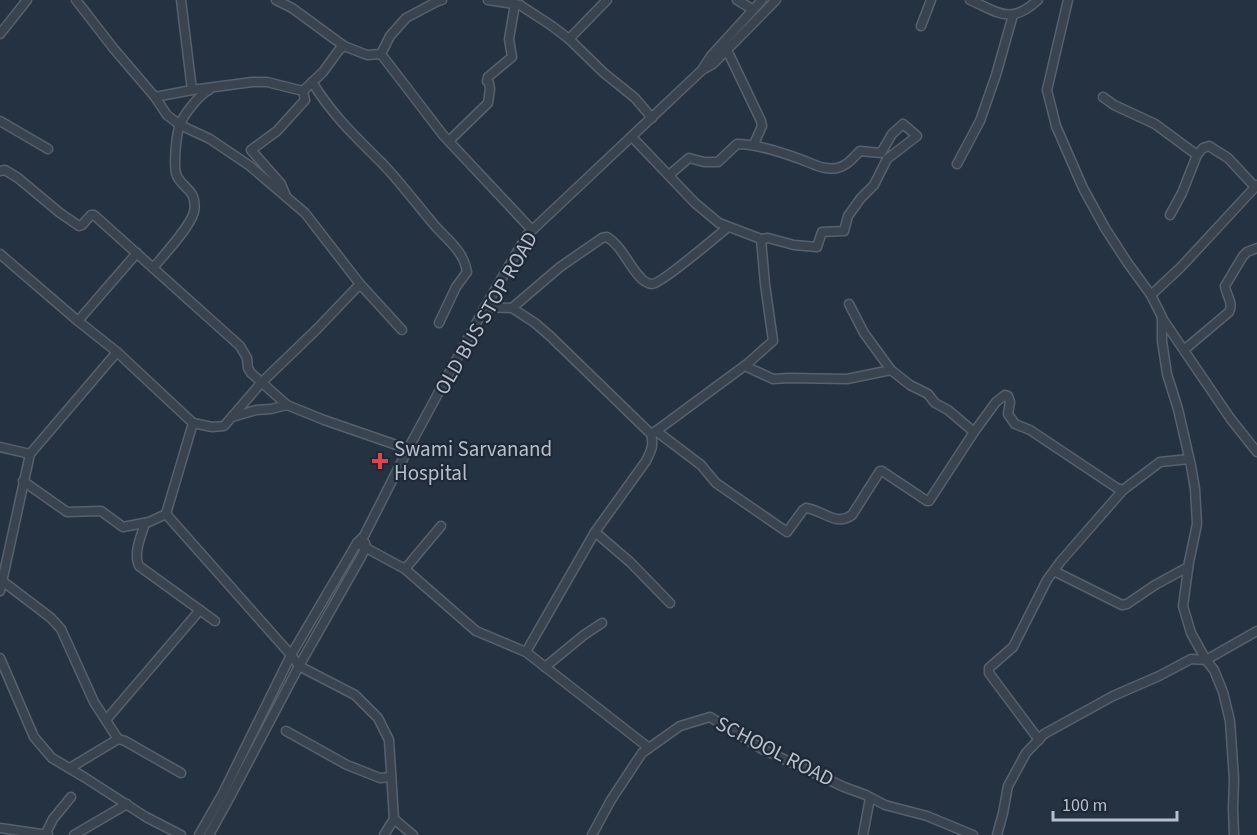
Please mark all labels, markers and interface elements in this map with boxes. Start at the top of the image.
street label: OLD BUS STOP ROAD [427,226,545,400]
place label: Swami Sarvanand Hospital [394,434,552,488]
marker: Swami Sarvanand Hospital [371,452,389,470]
street label: SCHOOL ROAD [711,708,839,794]
scale bar [1053,784,1178,822]
text: 100 m [1062,793,1107,818]

